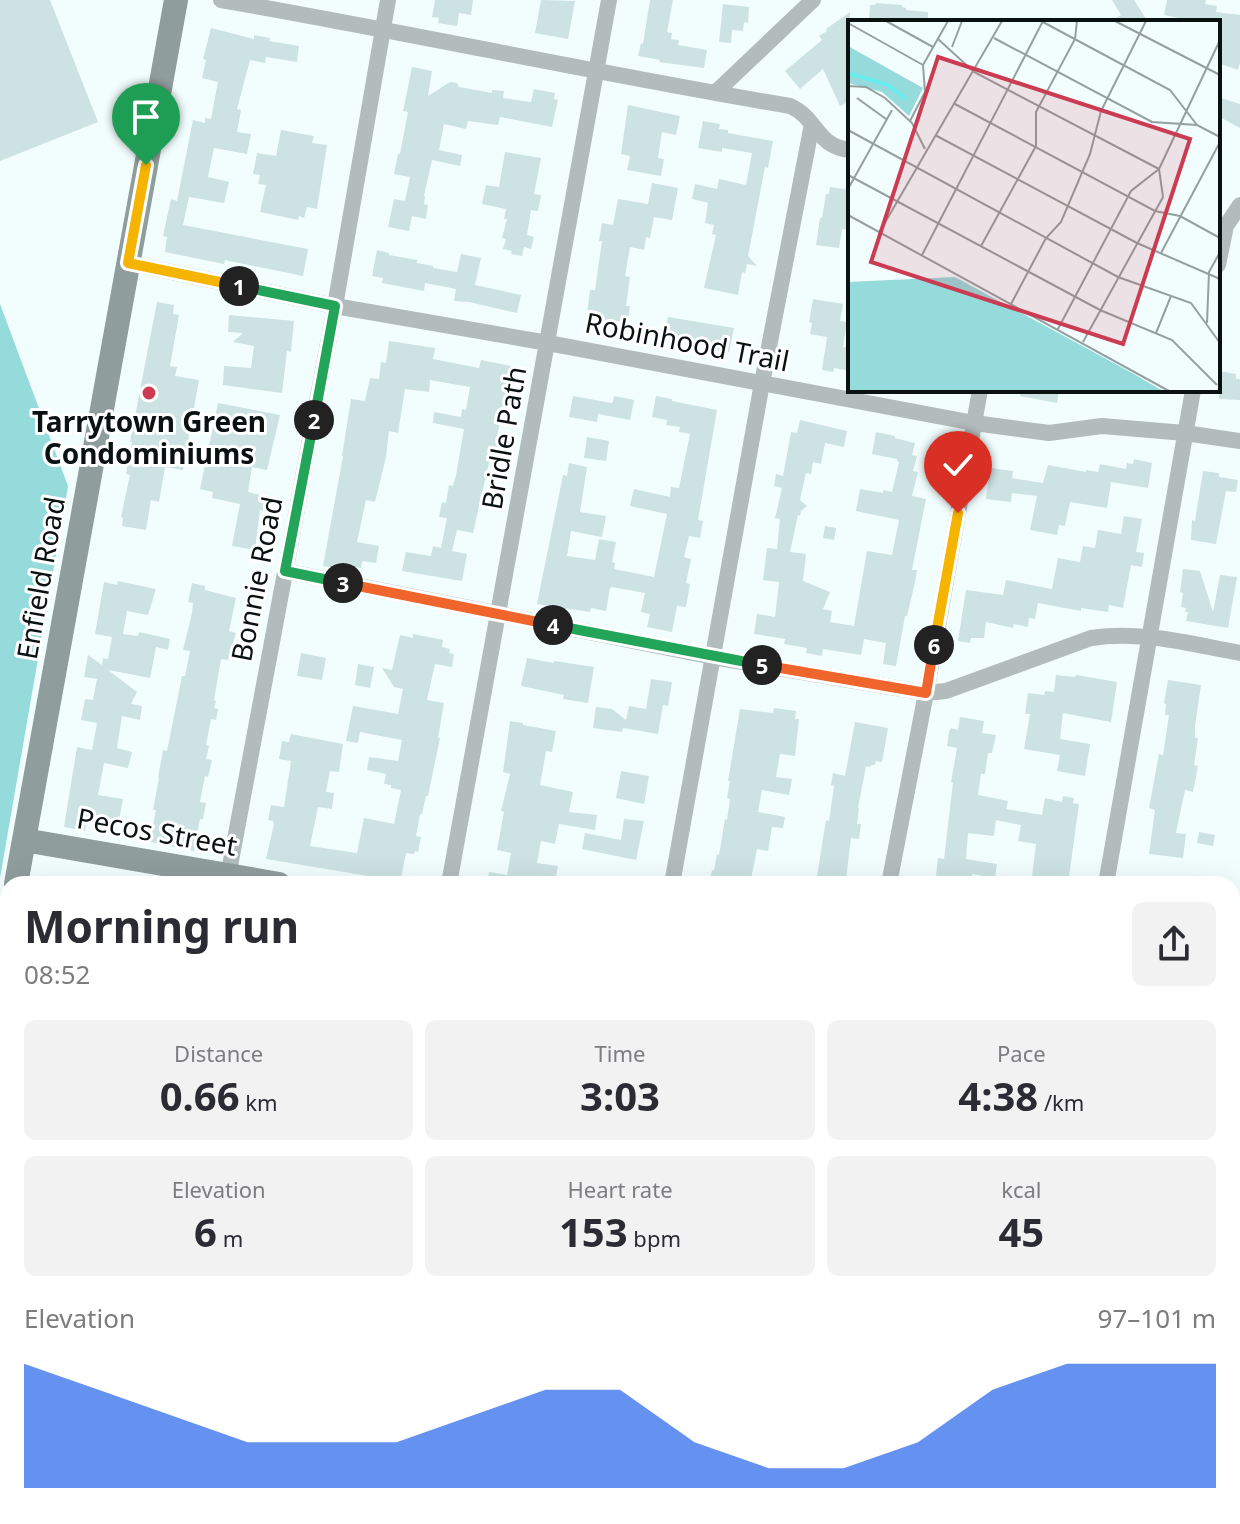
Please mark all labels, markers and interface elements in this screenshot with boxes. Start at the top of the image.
inset map [848,20,1220,392]
pin [112,83,180,165]
icon: arrive [124,95,168,139]
pin: 1 [219,266,259,306]
text: 1 [233,271,245,301]
street label: Robinhood Trail [582,303,792,379]
street label: Bridle Path [472,363,534,512]
marker: Tarrytown Green Condominiums [140,384,158,402]
pin: 2 [294,400,334,440]
place label: Tarrytown Green Condominiums [32,402,266,472]
text: 2 [308,405,320,435]
pin [924,431,992,513]
icon: check [936,443,980,487]
street label: Bonnie Road [221,493,291,665]
street label: Enfield Road [7,494,73,662]
pin: 3 [323,563,363,603]
text: 3 [337,568,349,598]
pin: 4 [533,605,573,645]
text: 4 [547,610,559,640]
pin: 6 [914,625,954,665]
text: 6 [928,630,940,660]
pin: 5 [742,645,782,685]
text: 5 [756,650,768,680]
street label: Pecos Street [74,798,240,864]
text: Morning run [24,896,299,956]
button: share [1132,902,1216,986]
text: 08:52 [24,956,90,992]
text: Distance [174,1038,263,1068]
text: Time [595,1038,645,1068]
text: Pace [997,1038,1046,1068]
text: 0.66 [160,1068,240,1123]
text: 3:03 [580,1068,660,1123]
text: 4:38 [958,1068,1038,1123]
text: km [240,1087,278,1117]
text: /km [1038,1087,1084,1117]
text: Elevation [172,1174,266,1204]
text: Heart rate [567,1174,673,1204]
text: kcal [1001,1174,1041,1204]
text: 6 [194,1204,217,1259]
text: 153 [559,1204,628,1259]
text: 45 [998,1204,1044,1259]
text: m [217,1223,243,1253]
text: bpm [628,1223,681,1253]
text: Elevation [24,1300,135,1336]
text: 97–101 m [1098,1300,1216,1336]

